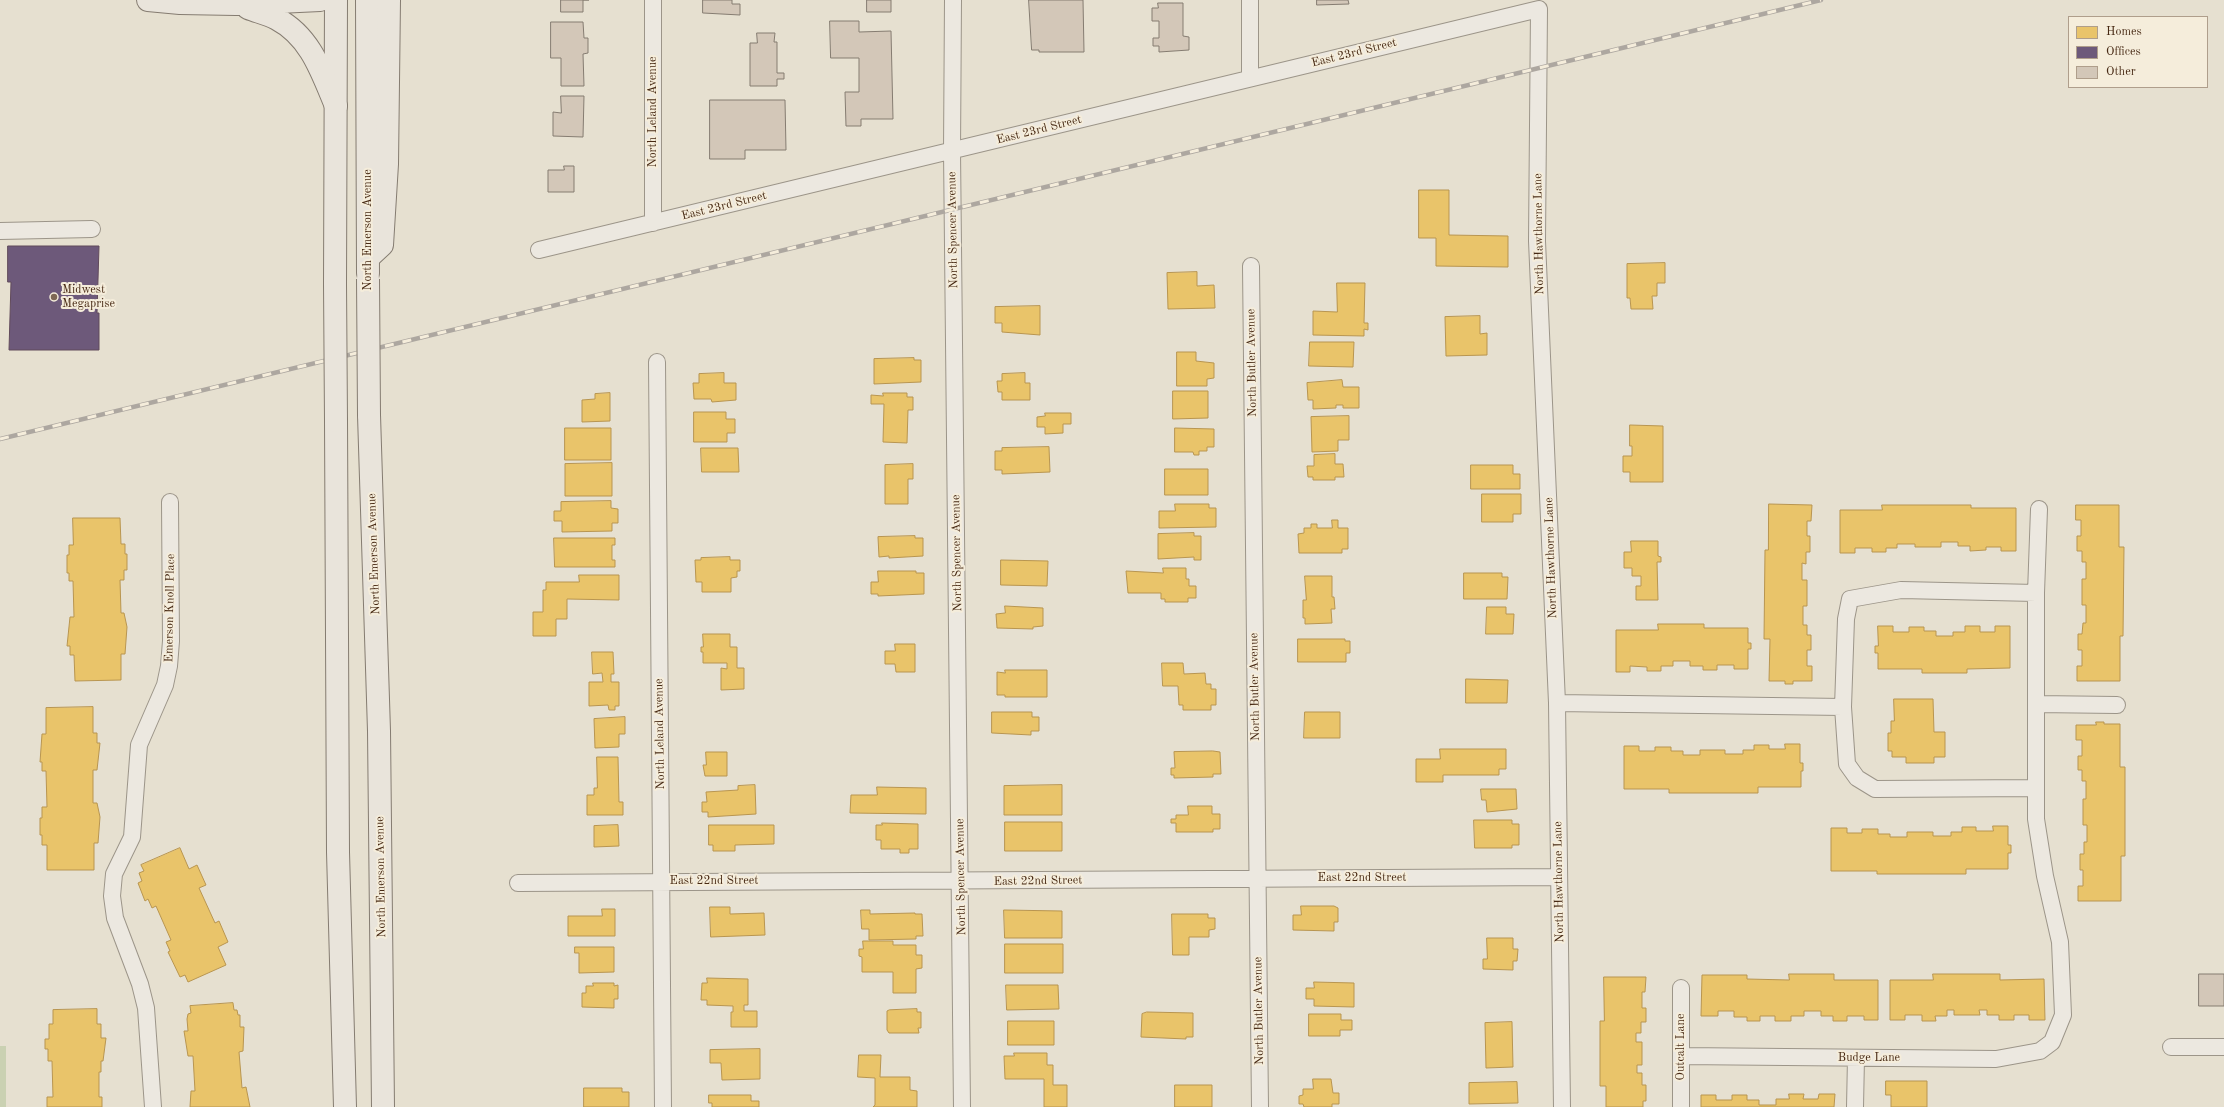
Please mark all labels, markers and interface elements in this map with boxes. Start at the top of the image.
legend [2068,16,2208,88]
text: Homes [2106,26,2142,38]
street label: East 23rd Street [1310,35,1398,71]
text: Offices [2106,46,2141,58]
street label: North Leland Avenue [646,56,660,168]
text: Other [2106,66,2136,78]
street label: East 23rd Street [995,112,1083,148]
street label: North Emerson Avenue [361,169,375,291]
street label: North Spencer Avenue [945,171,961,289]
street label: North Hawthorne Lane [1531,173,1547,295]
street label: East 23rd Street [680,188,768,224]
place label: Midwest Megaprise [62,283,115,311]
marker: Midwest Megaprise [49,292,59,302]
street label: North Butler Avenue [1244,309,1260,417]
street label: North Emerson Avenue [365,493,383,615]
street label: North Spencer Avenue [949,494,965,612]
street label: North Hawthorne Lane [1542,497,1560,619]
street label: Emerson Knoll Place [162,554,178,662]
street label: North Butler Avenue [1247,633,1263,741]
street label: North Leland Avenue [652,678,668,790]
street label: North Emerson Avenue [373,816,389,938]
street label: North Spencer Avenue [953,818,969,936]
street label: North Hawthorne Lane [1551,821,1567,943]
street label: East 22nd Street [1318,871,1406,885]
street label: East 22nd Street [993,873,1083,889]
street label: East 22nd Street [670,874,758,888]
street label: North Butler Avenue [1251,957,1267,1065]
street label: Outcalt Lane [1674,1014,1688,1080]
street label: Budge Lane [1838,1051,1900,1065]

